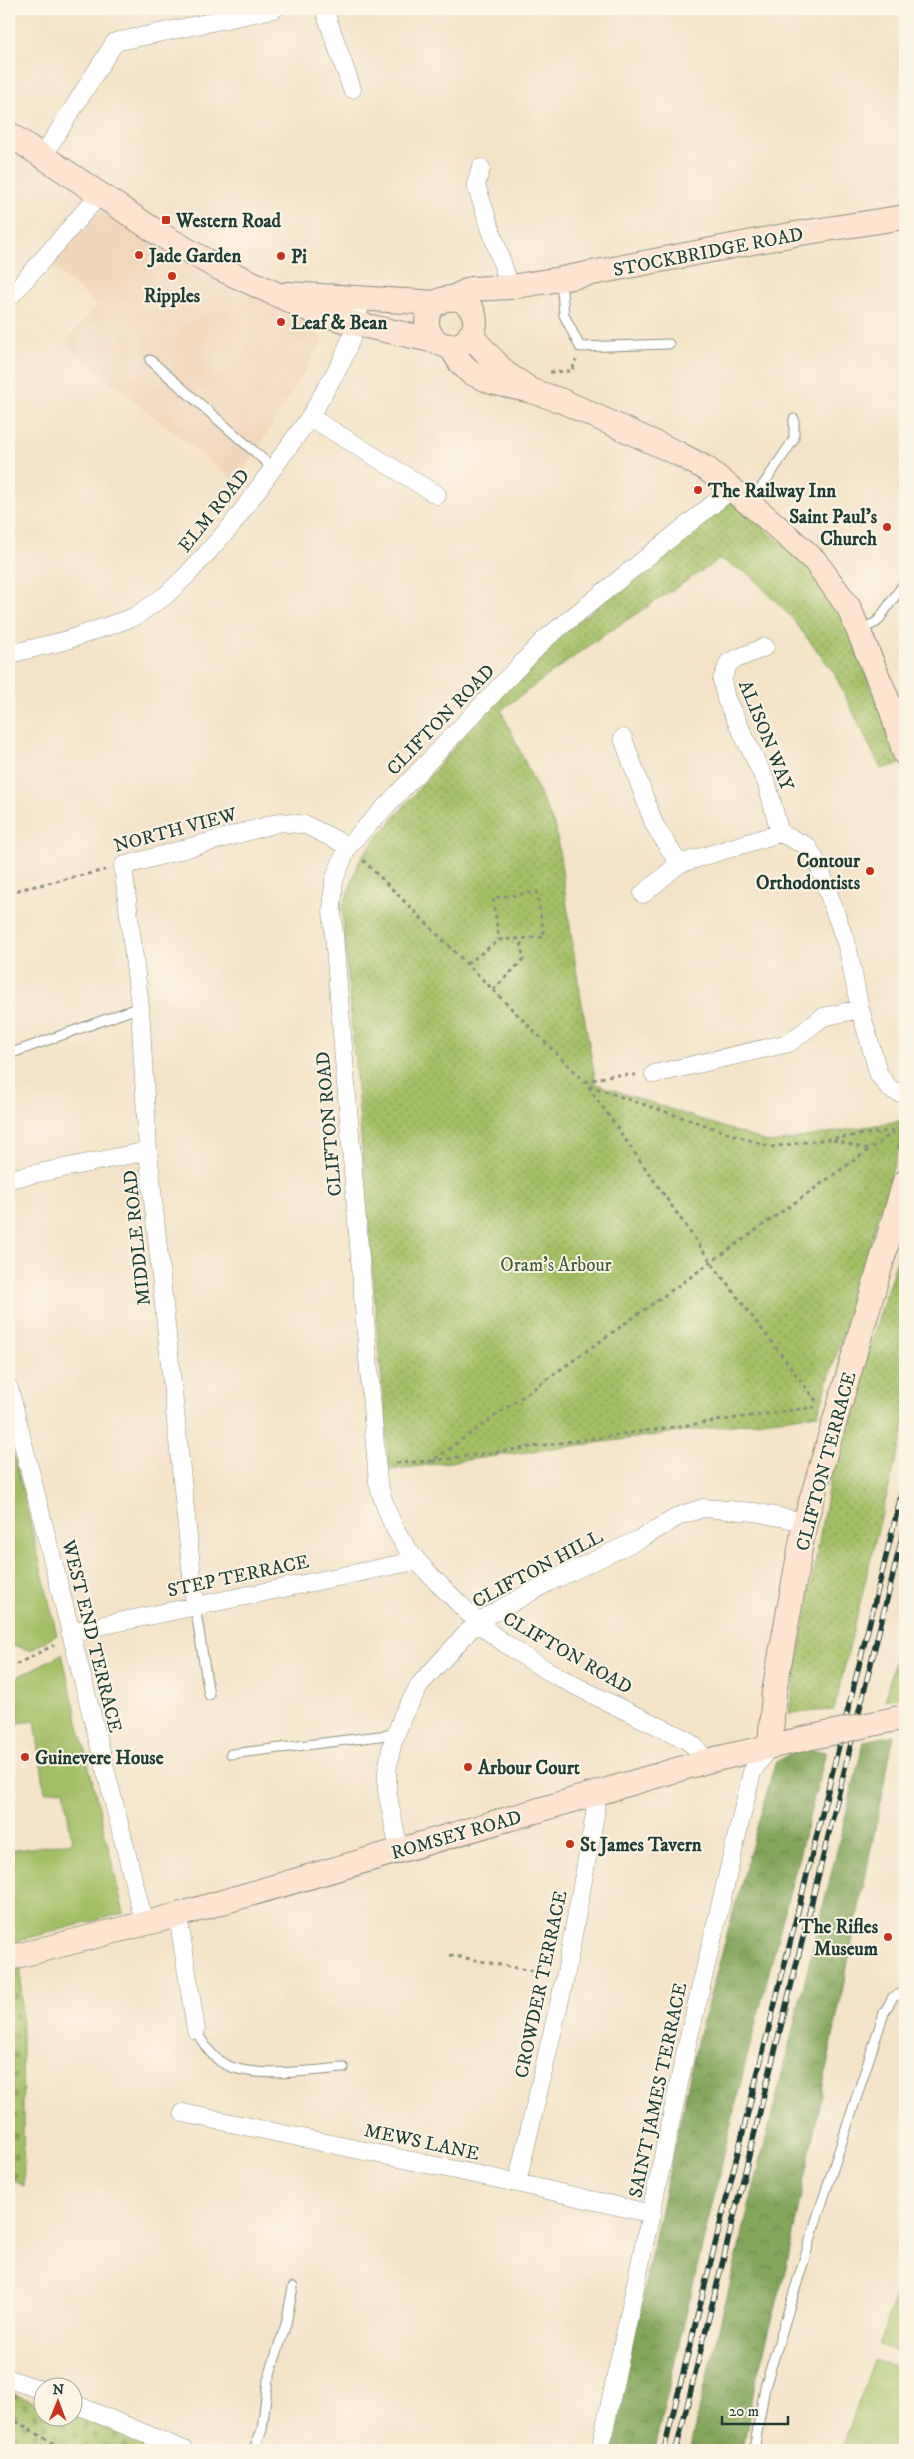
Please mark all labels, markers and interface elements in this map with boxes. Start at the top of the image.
place label: Western Road [175,210,282,233]
marker: Western Road [160,214,172,226]
street label: STOCKBRIDGE ROAD [611,223,805,282]
place label: Jade Garden [147,245,242,268]
place label: Pi [291,246,307,269]
marker: Jade Garden [133,249,145,261]
marker: Pi [275,250,287,262]
marker: Ripples [166,270,178,282]
place label: Ripples [144,285,201,308]
place label: Leaf & Bean [291,312,388,335]
marker: Leaf & Bean [275,316,287,328]
street label: ELM ROAD [174,465,255,557]
place label: The Railway Inn [707,480,837,503]
marker: The Railway Inn [692,484,704,496]
place label: Saint Paul's Church [789,506,878,551]
marker: Saint Paul's Church [881,521,893,533]
street label: CLIFTON ROAD [382,660,500,780]
street label: ALISON WAY [733,677,799,795]
street label: NORTH VIEW [111,803,240,858]
place label: Contour Orthodontists [756,850,861,895]
marker: Contour Orthodontists [864,865,876,877]
street label: CLIFTON ROAD [312,1050,347,1197]
street label: MIDDLE ROAD [119,1169,156,1307]
park label: Oram's Arbour [500,1254,612,1277]
street label: CLIFTON TERRACE [791,1369,861,1554]
street label: CLIFTON HILL [468,1525,607,1613]
street label: WEST END TERRACE [56,1537,127,1735]
street label: STEP TERRACE [165,1550,311,1603]
street label: CLIFTON ROAD [498,1607,636,1700]
place label: Guinevere House [35,1747,164,1770]
marker: Guinevere House [19,1751,31,1763]
place label: Arbour Court [477,1757,581,1780]
marker: Arbour Court [462,1761,474,1773]
street label: ROMSEY ROAD [389,1806,524,1865]
place label: St James Tavern [580,1834,703,1857]
marker: St James Tavern [564,1838,576,1850]
street label: CROWDER TERRACE [510,1888,573,2080]
place label: The Rifles Museum [798,1916,879,1961]
marker: The Rifles Museum [882,1931,894,1943]
street label: SAINT JAMES TERRACE [624,1981,693,2200]
street label: MEWS LANE [362,2119,481,2166]
north arrow [32,2376,82,2426]
text: N [52,2381,65,2399]
scale bar [722,2394,788,2426]
text: 20 m [729,2402,759,2421]

